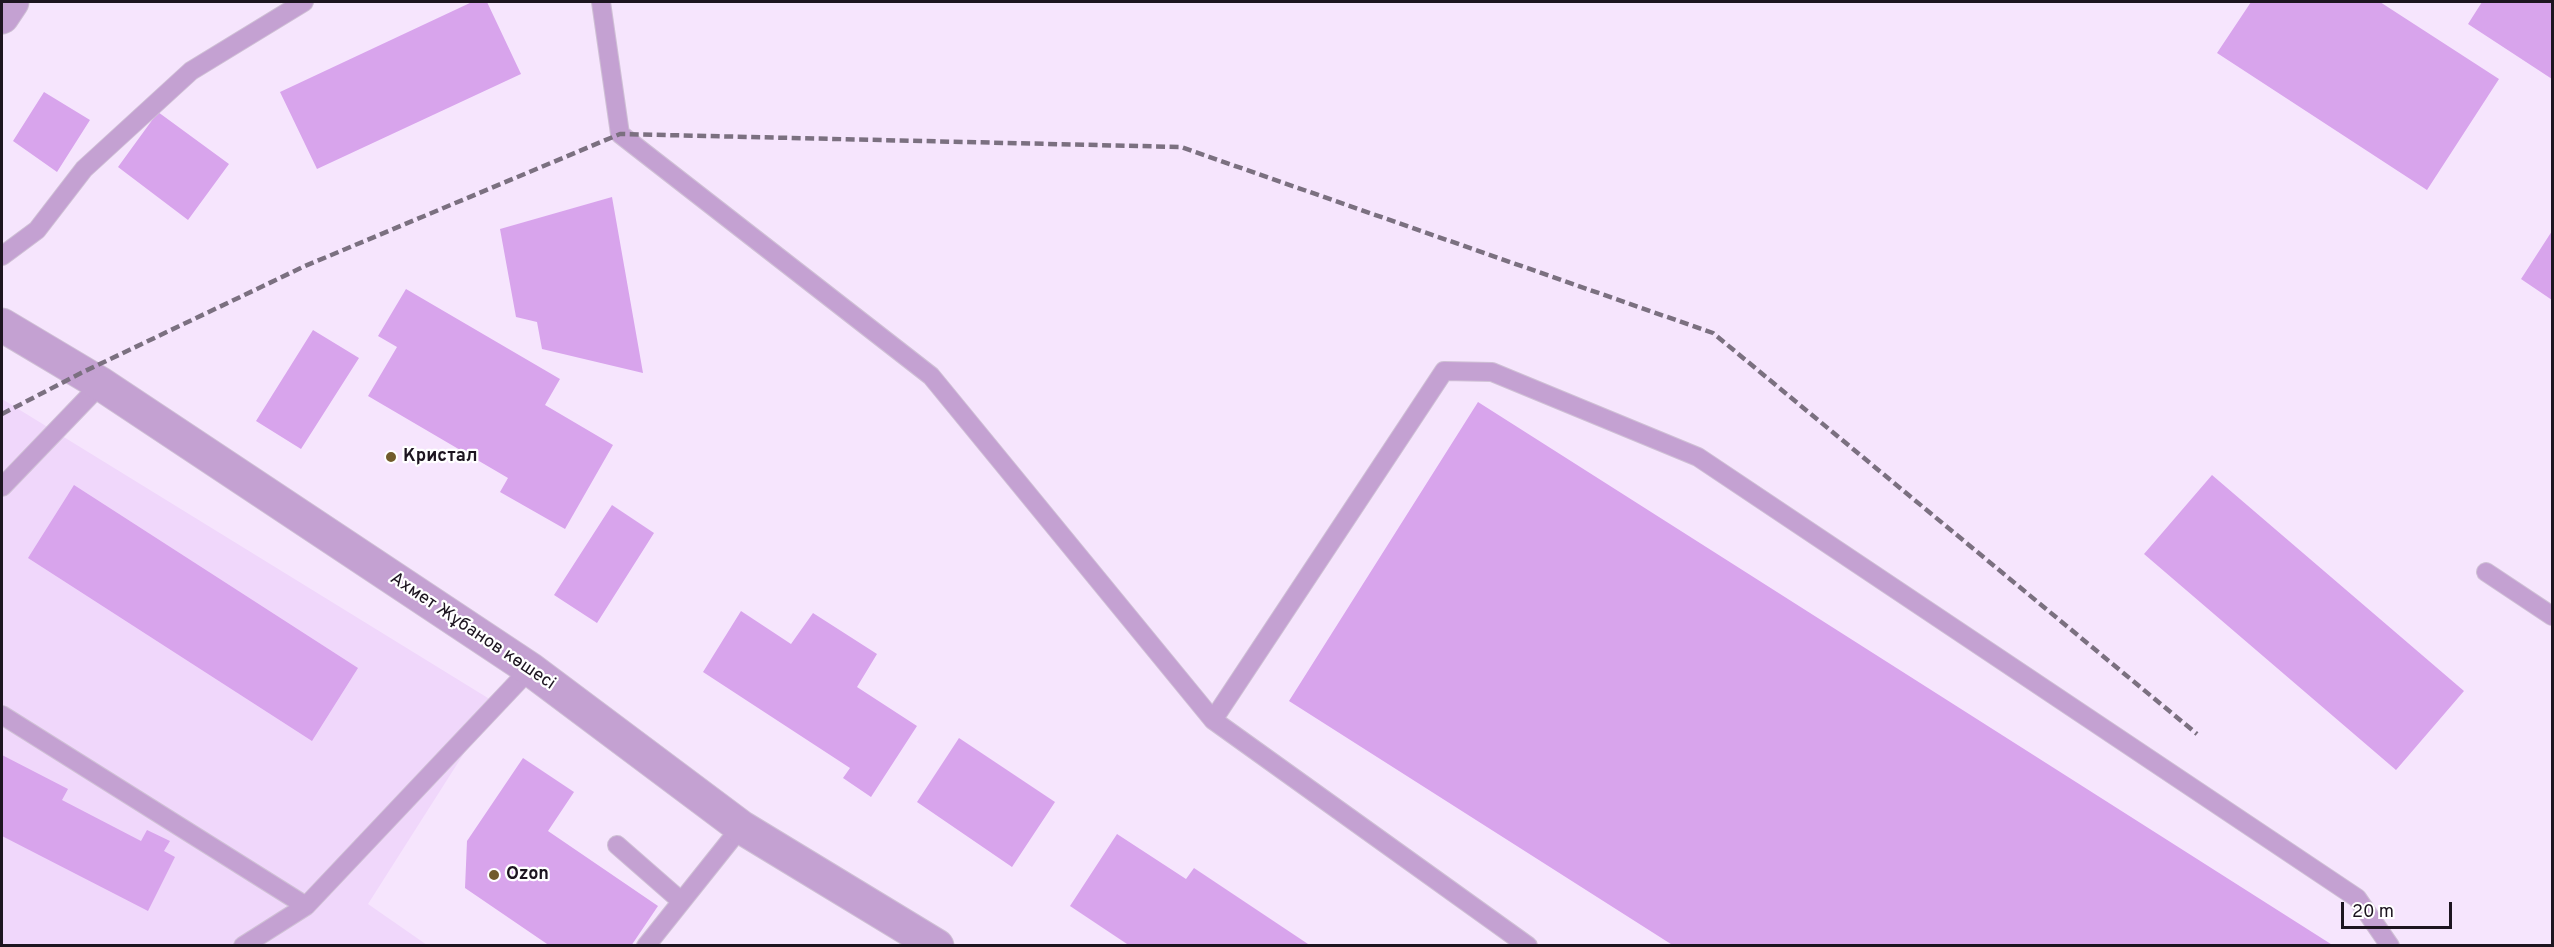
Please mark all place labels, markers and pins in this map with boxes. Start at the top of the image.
place label: Кристал [403,446,477,468]
marker: Кристал [384,450,398,464]
place label: Ozon [506,864,549,886]
marker: Ozon [487,868,501,882]

